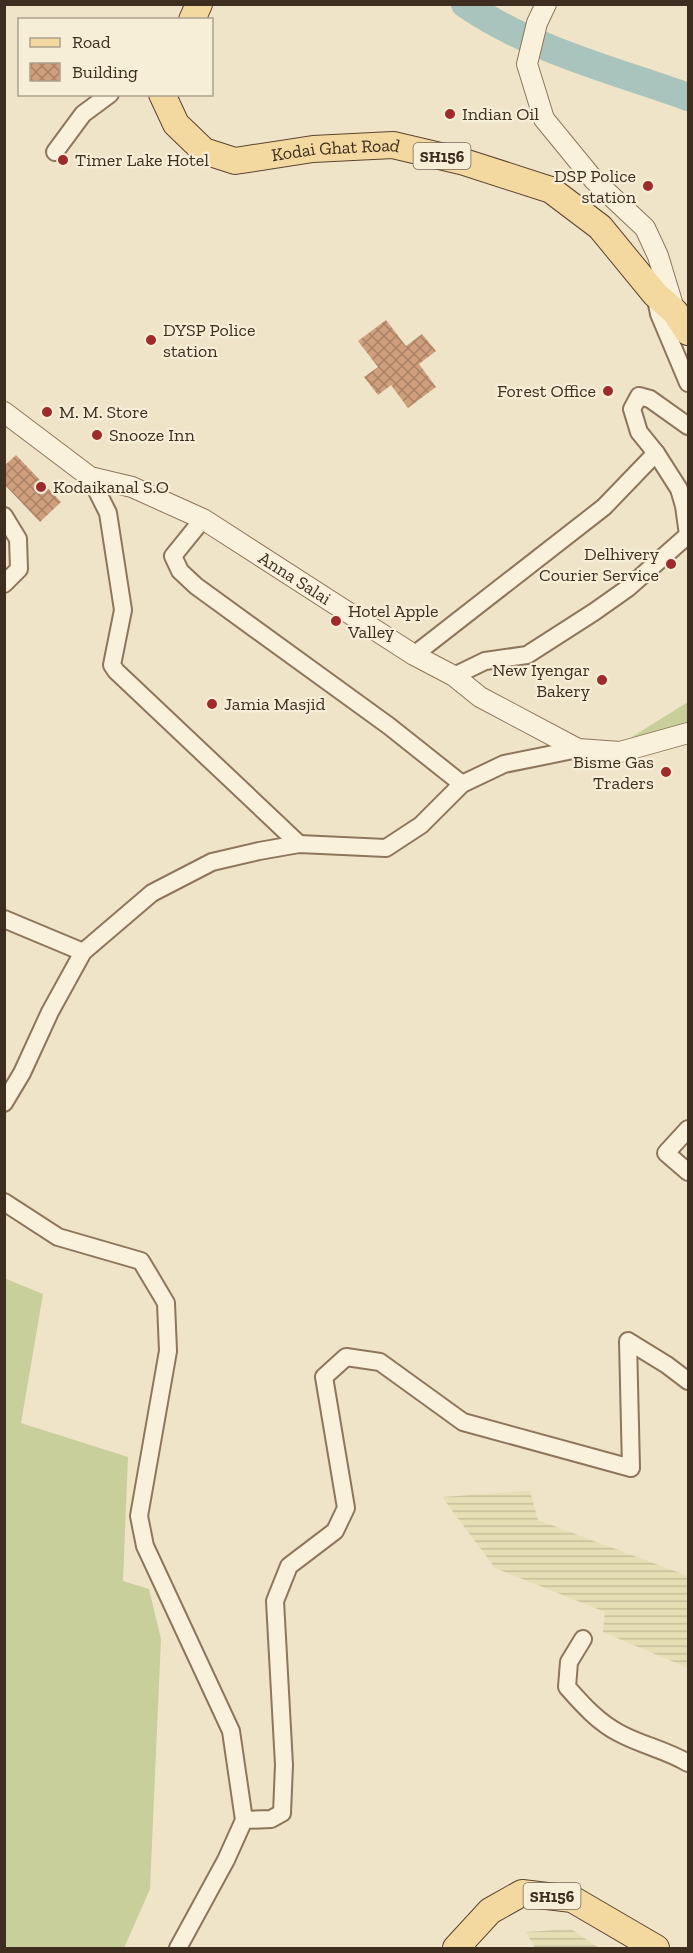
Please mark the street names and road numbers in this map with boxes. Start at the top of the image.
street label: Kodai Ghat Road [270,134,402,166]
road number: SH156 [414,143,470,169]
street label: Anna Salai [254,547,335,610]
road number: SH156 [524,1883,580,1909]

